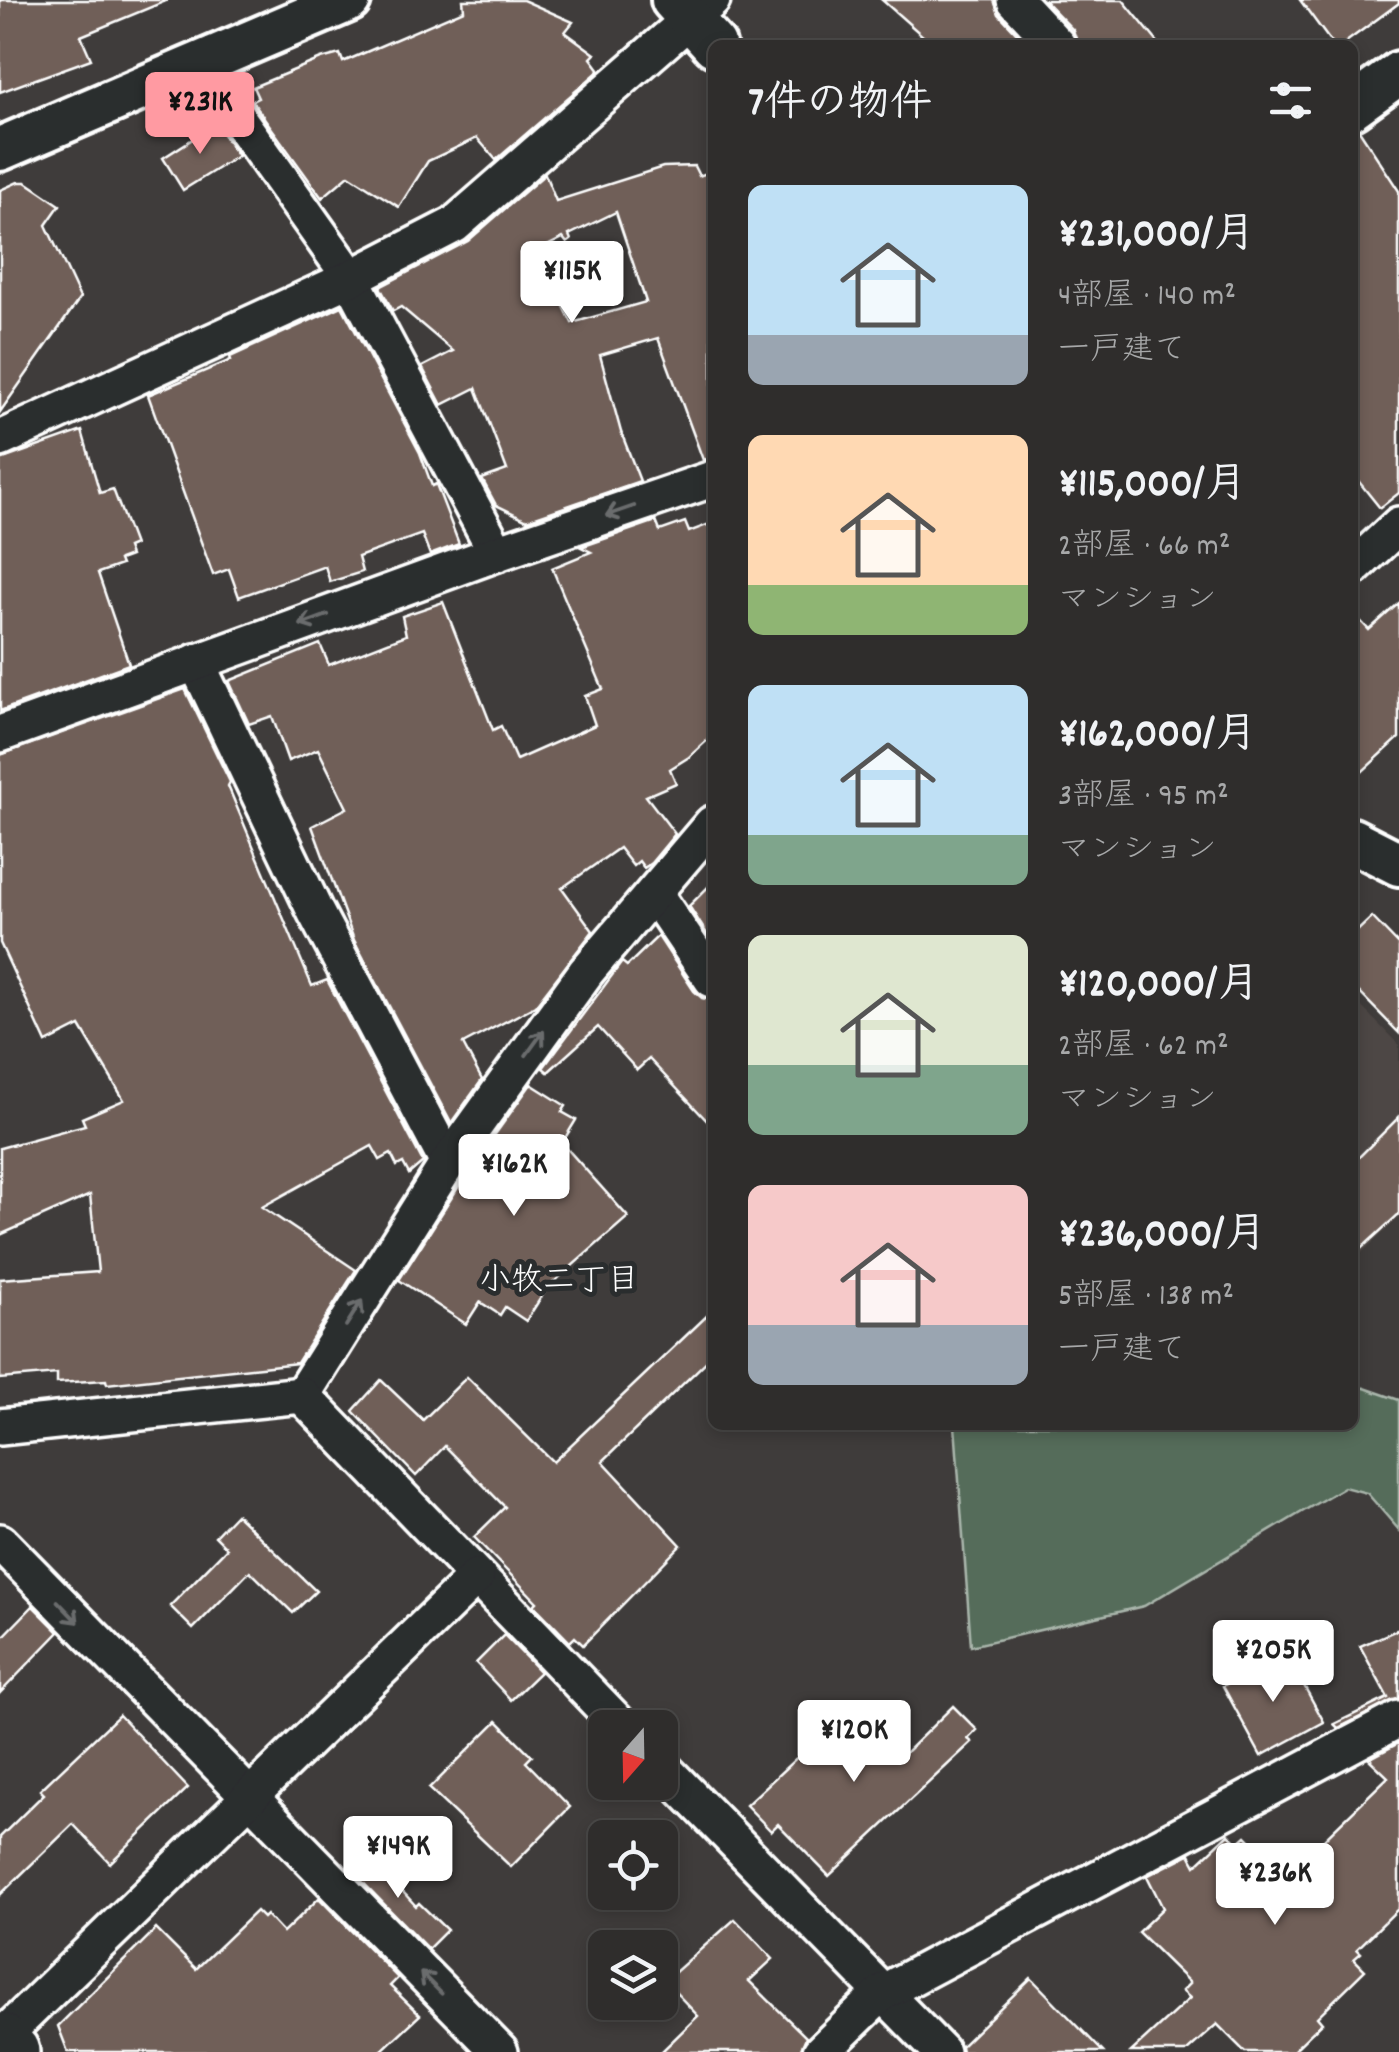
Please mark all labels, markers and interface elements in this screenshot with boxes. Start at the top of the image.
pin: ¥231K [130,72,270,157]
icon: filters [1263,73,1318,128]
text: 7件の物件 [748,76,932,136]
text: ¥231K [167,81,233,127]
text: ¥231,000/月 [1058,207,1255,267]
icon: home [828,225,948,345]
pin: ¥115K [502,241,642,326]
text: ¥115K [542,250,602,296]
text: 4部屋 · 140 m² [1058,275,1236,321]
text: 一戸建て [1058,329,1186,375]
text: ¥115,000/月 [1058,457,1247,517]
icon: home [828,475,948,595]
one-way arrow [606,503,637,521]
text: 2部屋 · 66 m² [1058,525,1230,571]
text: マンション [1058,579,1217,625]
one-way arrow [300,612,331,630]
text: ¥162,000/月 [1058,707,1257,767]
icon: home [828,725,948,845]
text: 3部屋 · 95 m² [1058,775,1229,821]
text: マンション [1058,829,1217,875]
text: ¥120,000/月 [1058,957,1259,1017]
icon: home [828,975,948,1095]
text: 2部屋 · 62 m² [1058,1025,1229,1071]
one-way arrow [524,1030,545,1057]
text: マンション [1058,1079,1217,1125]
pin: ¥162K [444,1134,584,1219]
text: ¥162K [481,1143,547,1189]
text: ¥236,000/月 [1058,1207,1267,1267]
icon: home [828,1225,948,1345]
district label: 小牧二丁目 [479,1260,639,1306]
text: 5部屋 · 138 m² [1058,1275,1234,1321]
one-way arrow [344,1299,365,1328]
text: 一戸建て [1058,1329,1186,1375]
one-way arrow [56,1599,80,1623]
pin: ¥205K [1203,1620,1343,1705]
text: ¥205K [1235,1629,1311,1675]
pin: ¥120K [784,1700,924,1785]
text: ¥120K [820,1709,888,1755]
north arrow [588,1710,678,1800]
map controls [588,1710,678,2020]
pin: ¥149K [328,1816,468,1901]
button: locate [588,1820,678,1910]
text: ¥149K [365,1825,431,1871]
pin: ¥236K [1205,1843,1345,1928]
text: ¥236K [1238,1852,1312,1898]
button: layers [588,1930,678,2020]
one-way arrow [420,1971,444,1995]

